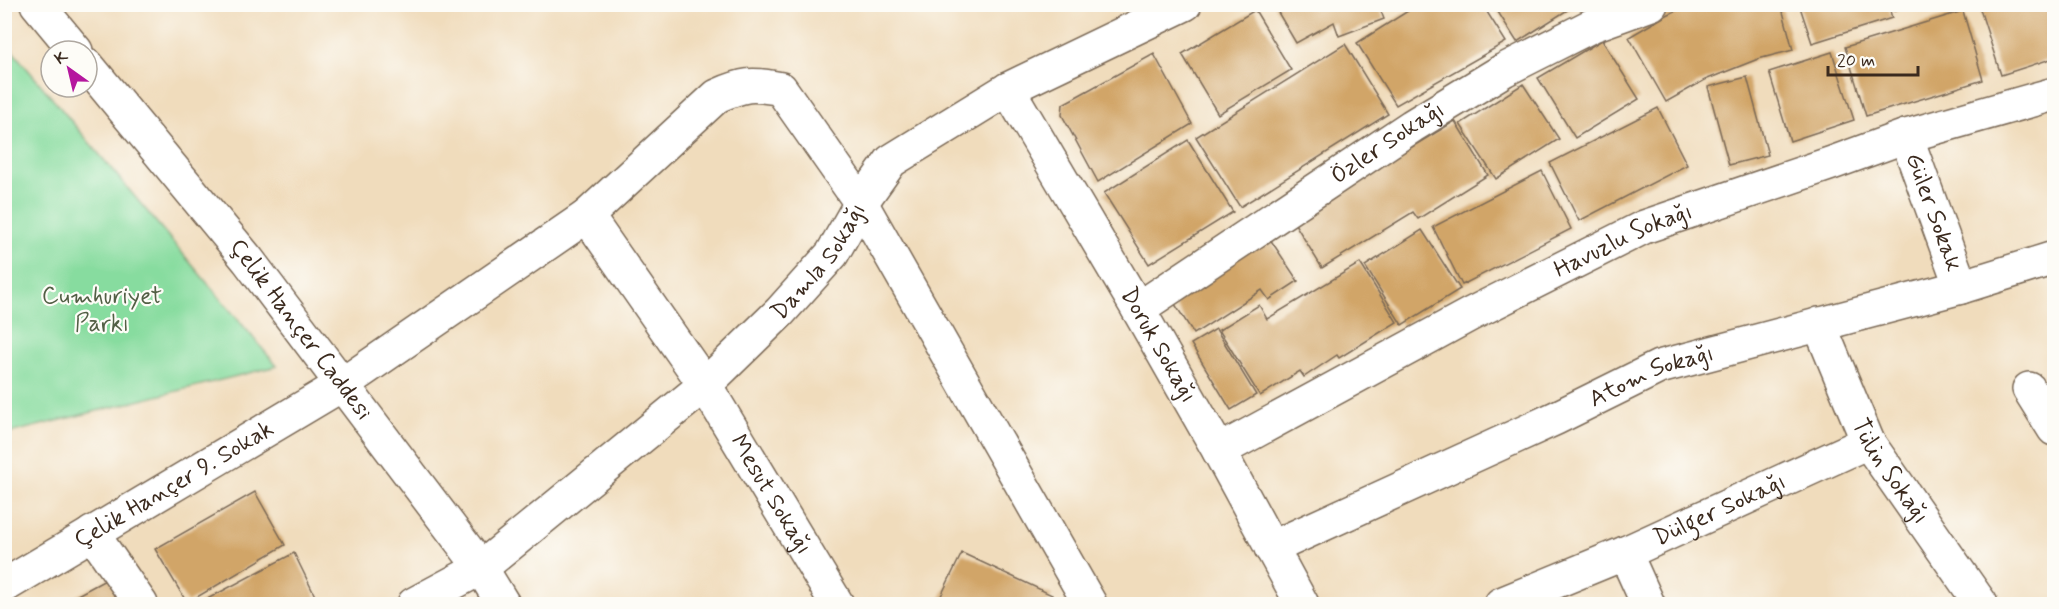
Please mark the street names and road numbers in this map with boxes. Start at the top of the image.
street label: Özler Sokağı [1325,94,1450,191]
street label: Güler Sokak [1898,148,1970,276]
street label: Havuzlu Sokağı [1549,196,1696,285]
street label: Damla Sokağı [764,197,873,327]
street label: Çelik Hançer Caddesi [222,233,379,426]
street label: Doruk Sokağı [1113,281,1204,409]
street label: Atom Sokağı [1584,338,1717,415]
street label: Çelik Hançer 9. Sokak [69,413,280,556]
street label: Tülin Sokağı [1844,414,1936,530]
street label: Mesut Sokağı [723,429,819,560]
street label: Dülger Sokağı [1649,466,1791,553]

